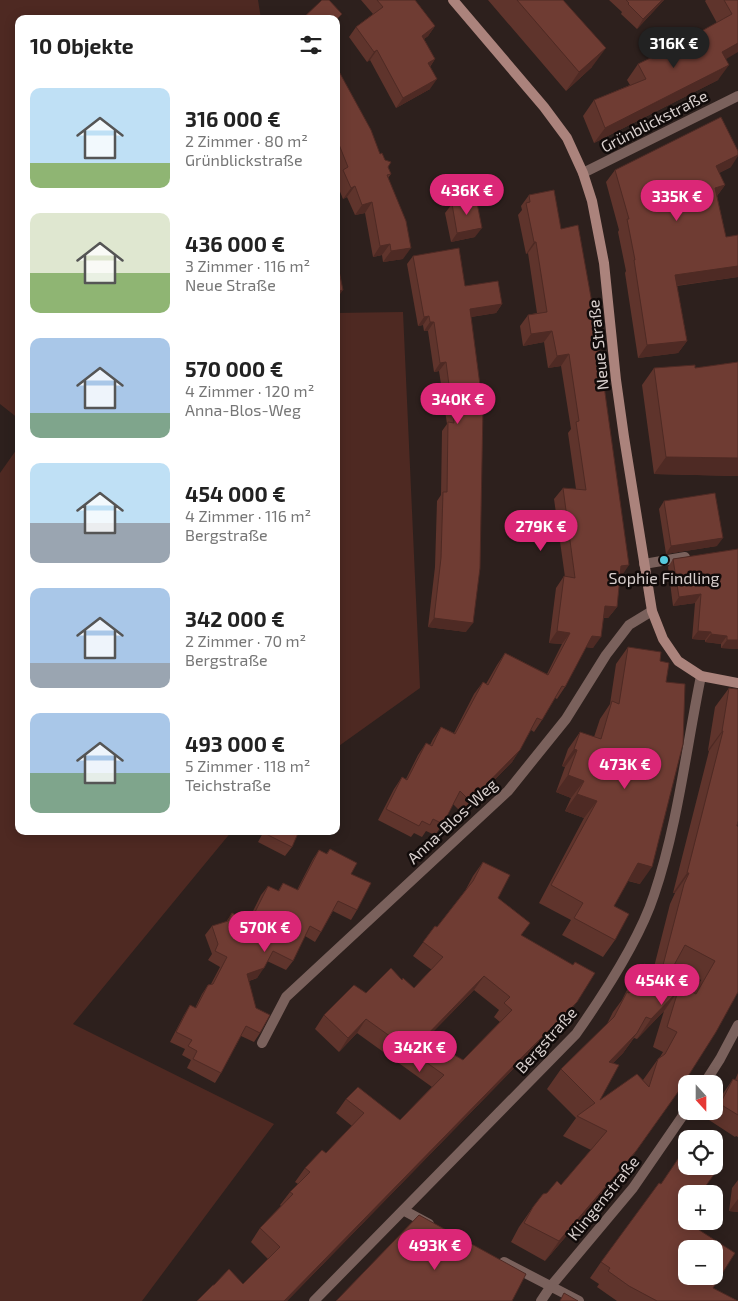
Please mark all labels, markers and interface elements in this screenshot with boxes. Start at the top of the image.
pin: 316K € [633,27,715,69]
icon: filters [297,31,325,59]
text: 10 Objekte [30,33,134,58]
text: 316K € [649,33,699,52]
street label: Grünblickstraße [597,85,710,156]
text: 316 000 € [185,106,281,131]
icon: home [70,108,130,168]
text: 2 Zimmer · 80 m² [185,131,308,150]
text: Grünblickstraße [185,150,303,169]
pin: 436K € [426,174,508,216]
text: 436K € [441,180,493,199]
pin: 335K € [636,180,718,222]
text: 335K € [652,186,702,205]
text: 436 000 € [185,231,285,256]
icon: home [70,233,130,293]
text: 3 Zimmer · 116 m² [185,256,310,275]
text: Neue Straße [185,275,276,294]
street label: Neue Straße [583,299,612,391]
text: 570 000 € [185,356,283,381]
icon: home [70,358,130,418]
text: 4 Zimmer · 120 m² [185,381,314,400]
pin: 340K € [417,382,499,425]
text: 340K € [431,389,485,408]
text: Anna-Blos-Weg [185,400,301,419]
text: 454 000 € [185,481,286,506]
icon: home [70,483,130,543]
text: 4 Zimmer · 116 m² [185,506,311,525]
pin: 279K € [500,510,582,552]
text: 279K € [516,516,566,535]
text: Bergstraße [185,525,268,544]
marker: Sophie Findling [658,554,670,566]
place label: Sophie Findling [609,568,719,587]
text: 342 000 € [185,606,285,631]
icon: home [70,608,130,668]
text: 2 Zimmer · 70 m² [185,631,306,650]
text: Bergstraße [185,650,268,669]
text: 493 000 € [185,731,285,756]
icon: home [70,733,130,793]
pin: 473K € [584,748,666,790]
text: 473K € [599,754,651,773]
text: 5 Zimmer · 118 m² [185,756,310,775]
street label: Anna-Blos-Weg [403,774,501,867]
text: Teichstraße [185,775,271,794]
pin: 570K € [224,910,306,953]
text: 570K € [239,917,291,936]
pin: 454K € [621,964,703,1006]
text: 454K € [636,970,688,989]
street label: Bergstraße [511,1003,580,1077]
pin: 342K € [379,1030,461,1073]
text: 342K € [394,1037,446,1056]
north arrow [678,1075,722,1120]
map controls [678,1075,723,1285]
button: locate [678,1130,723,1175]
street label: Klingenstraße [563,1152,642,1244]
button: + [678,1185,723,1230]
pin: 493K € [394,1228,476,1271]
text: 493K € [409,1235,461,1254]
button: − [678,1240,723,1285]

